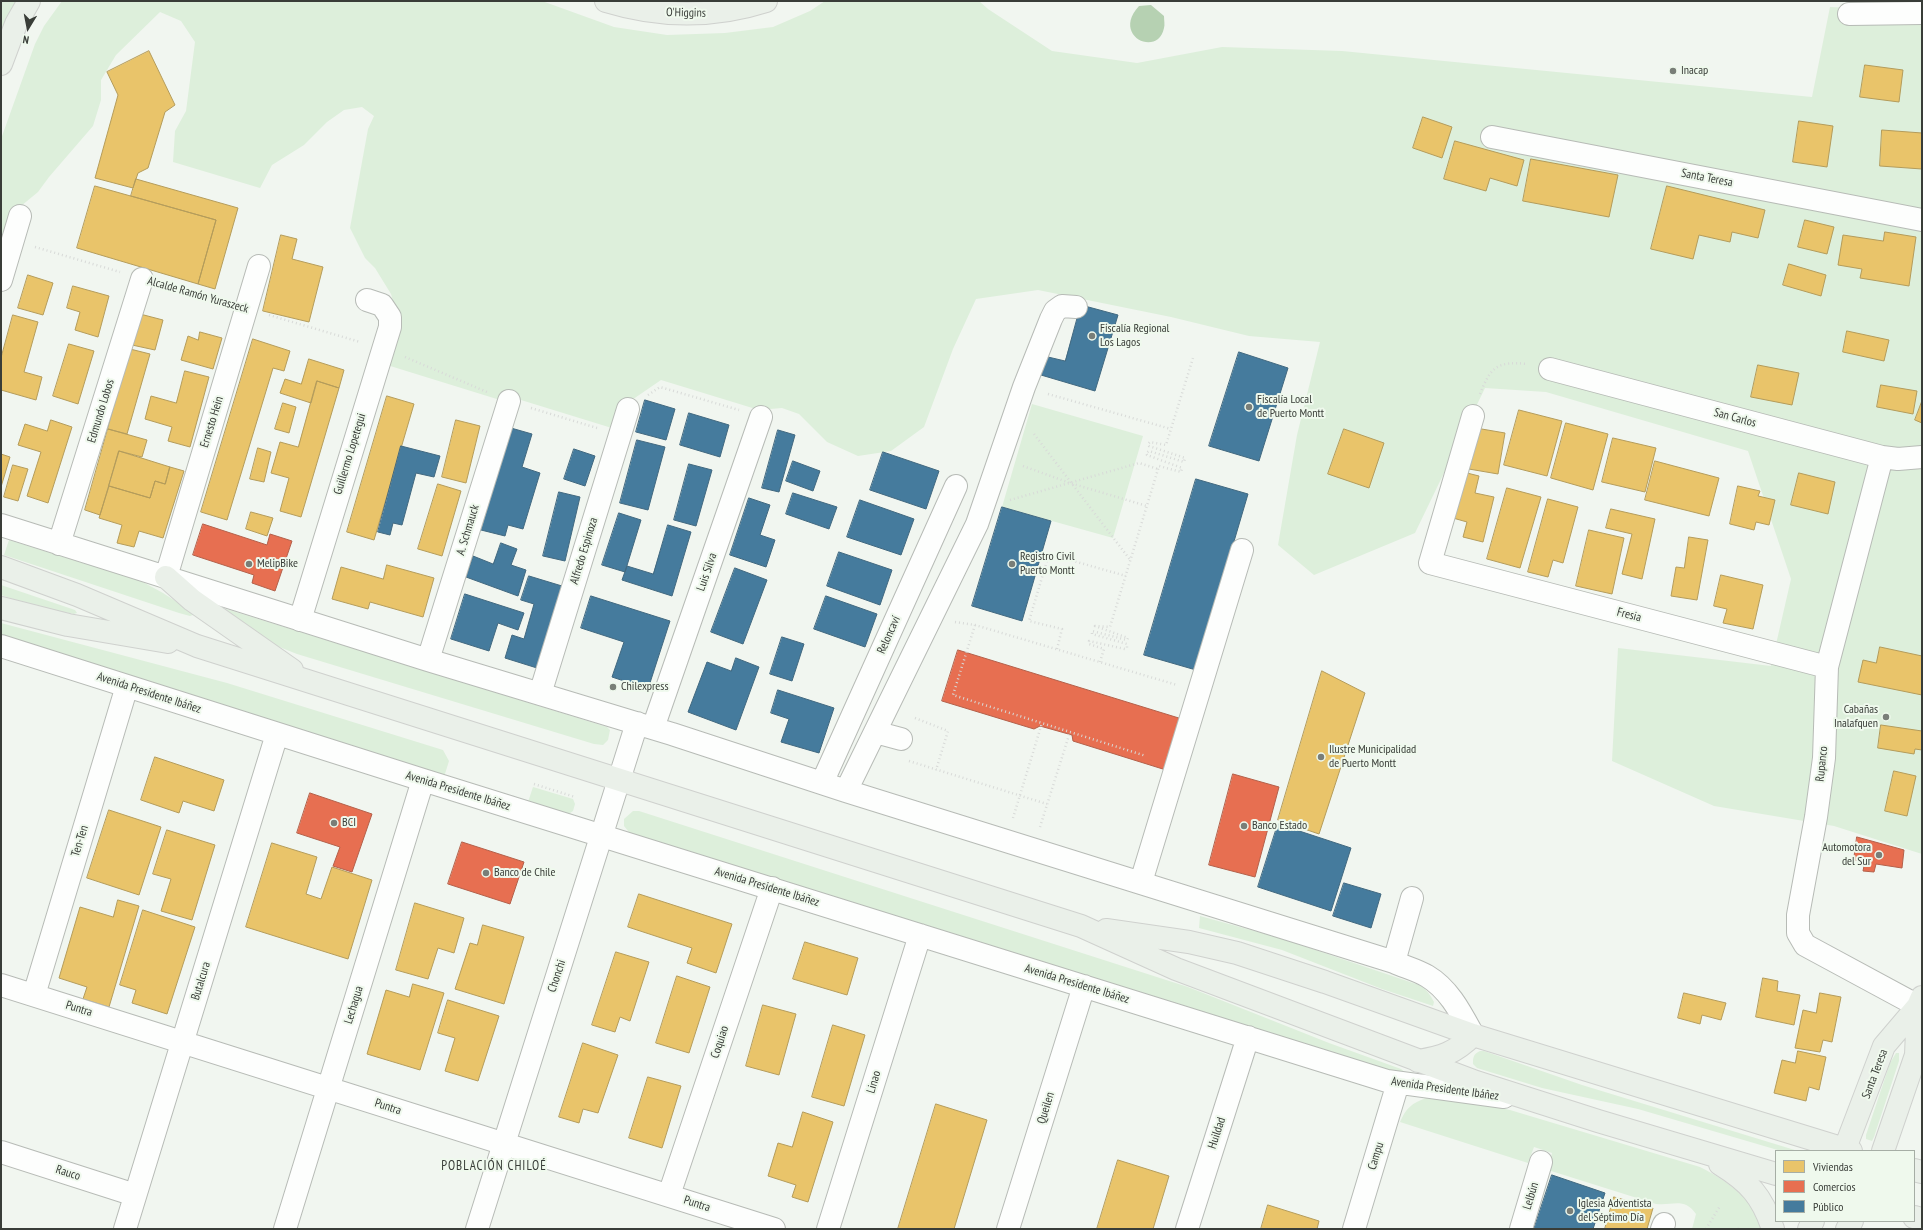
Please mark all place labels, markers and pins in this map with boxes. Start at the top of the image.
place label: Inacap [1681,64,1708,78]
marker: Inacap [1668,66,1678,76]
place label: Fiscalía Regional Los Lagos [1100,322,1169,350]
marker: Fiscalía Regional Los Lagos [1087,331,1097,341]
place label: Fiscalía Local de Puerto Montt [1257,393,1324,421]
marker: Fiscalía Local de Puerto Montt [1244,402,1254,412]
place label: Registro Civil Puerto Montt [1020,550,1074,578]
place label: MelipBike [257,557,298,571]
marker: MelipBike [244,559,254,569]
marker: Registro Civil Puerto Montt [1007,559,1017,569]
place label: Chilexpress [621,680,668,694]
marker: Chilexpress [608,682,618,692]
place label: Cabañas Inalafquen [1834,703,1878,731]
marker: Cabañas Inalafquen [1881,712,1891,722]
place label: Ilustre Municipalidad de Puerto Montt [1329,743,1416,771]
marker: Ilustre Municipalidad de Puerto Montt [1316,752,1326,762]
place label: BCI [342,816,356,830]
marker: BCI [329,818,339,828]
place label: Banco Estado [1252,819,1307,833]
marker: Banco Estado [1239,821,1249,831]
place label: Automotora del Sur [1822,841,1871,869]
marker: Automotora del Sur [1874,850,1884,860]
place label: Banco de Chile [494,866,555,880]
marker: Banco de Chile [481,868,491,878]
place label: Iglesia Adventista del Séptimo Día [1578,1197,1652,1225]
marker: Iglesia Adventista del Séptimo Día [1565,1206,1575,1216]

